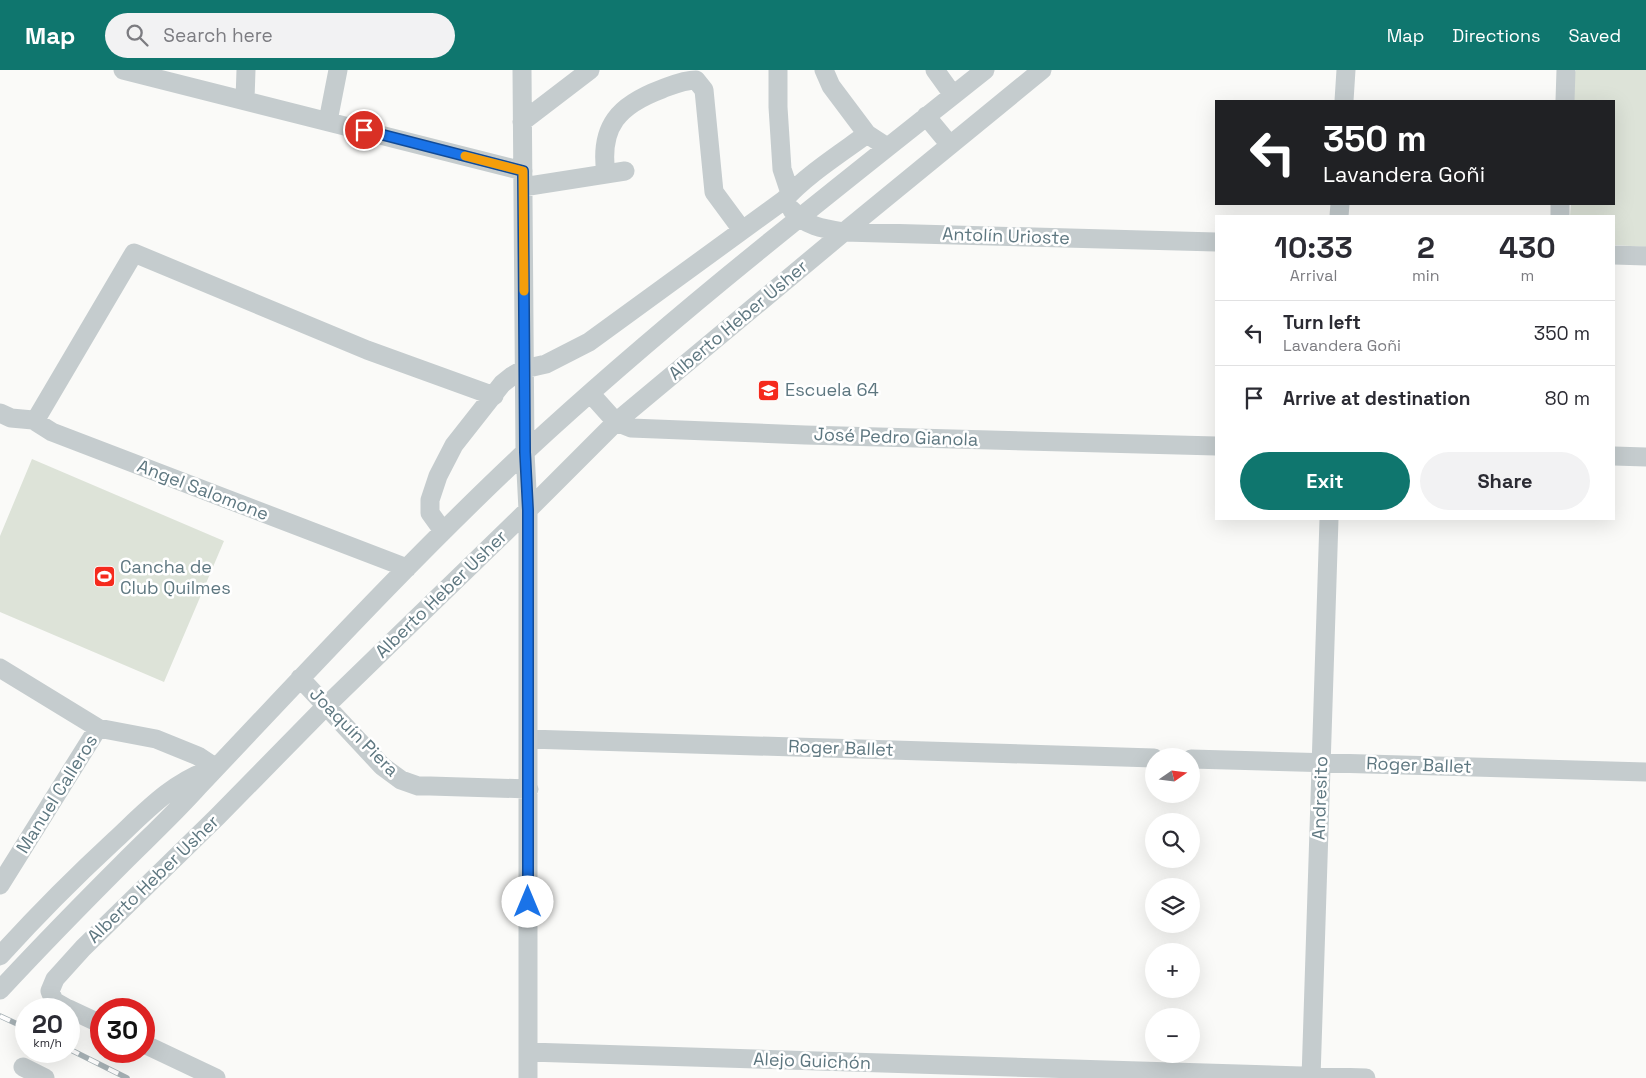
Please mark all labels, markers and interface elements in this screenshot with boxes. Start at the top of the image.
search box [105,13,455,58]
text: Map [25,20,75,51]
icon: search [123,21,151,49]
text: Search here [163,23,273,48]
text: Map [1387,24,1424,47]
text: Directions [1452,24,1541,47]
text: Saved [1569,24,1621,47]
pin [343,109,385,151]
icon: arrive [350,116,378,144]
text: 350 m [1323,117,1427,161]
icon: left [1240,120,1305,185]
text: Lavandera Goñi [1323,160,1485,188]
street label: Antolín Urioste [942,222,1070,249]
text: 10:33 [1274,228,1353,267]
text: 2 [1417,228,1435,267]
text: 430 [1499,228,1556,267]
street label: Alberto Heber Usher [663,255,812,385]
text: Arrival [1290,265,1337,286]
text: min [1412,265,1440,286]
text: m [1520,265,1534,286]
text: Turn left [1283,310,1361,335]
icon: left [1240,319,1268,347]
text: 350 m [1534,321,1590,346]
text: Lavandera Goñi [1283,335,1401,356]
school or university icon: Escuela 64 [757,378,781,402]
place label: Escuela 64 [785,378,879,401]
icon: arrive [1240,384,1268,412]
text: Arrive at destination [1283,386,1471,411]
text: 80 m [1545,386,1590,411]
street label: José Pedro Gianola [813,422,979,451]
button: Exit [1240,452,1410,510]
button: Share [1420,452,1590,510]
street label: Angel Salomone [134,454,272,525]
street label: Alberto Heber Usher [370,525,512,663]
place label: Cancha de Club Quilmes [120,555,231,599]
sports icon: Cancha de Club Quilmes [92,565,116,589]
street label: Joaquín Piera [305,682,404,781]
street label: Manuel Calleros [11,730,102,857]
street label: Roger Ballet [788,734,894,761]
north arrow [1145,748,1200,802]
map controls [1145,748,1200,1063]
street label: Roger Ballet [1366,751,1472,778]
street label: Andresito [1307,756,1332,840]
street label: Alberto Heber Usher [82,810,224,948]
button: search [1145,813,1200,868]
position arrow [501,875,553,927]
button: layers [1145,878,1200,933]
button: + [1145,943,1200,998]
speed limit sign: 30 [90,998,155,1063]
text: 20 [32,1008,63,1040]
button: − [1145,1008,1200,1063]
text: km/h [33,1035,62,1051]
street label: Alejo Guichón [753,1047,871,1074]

